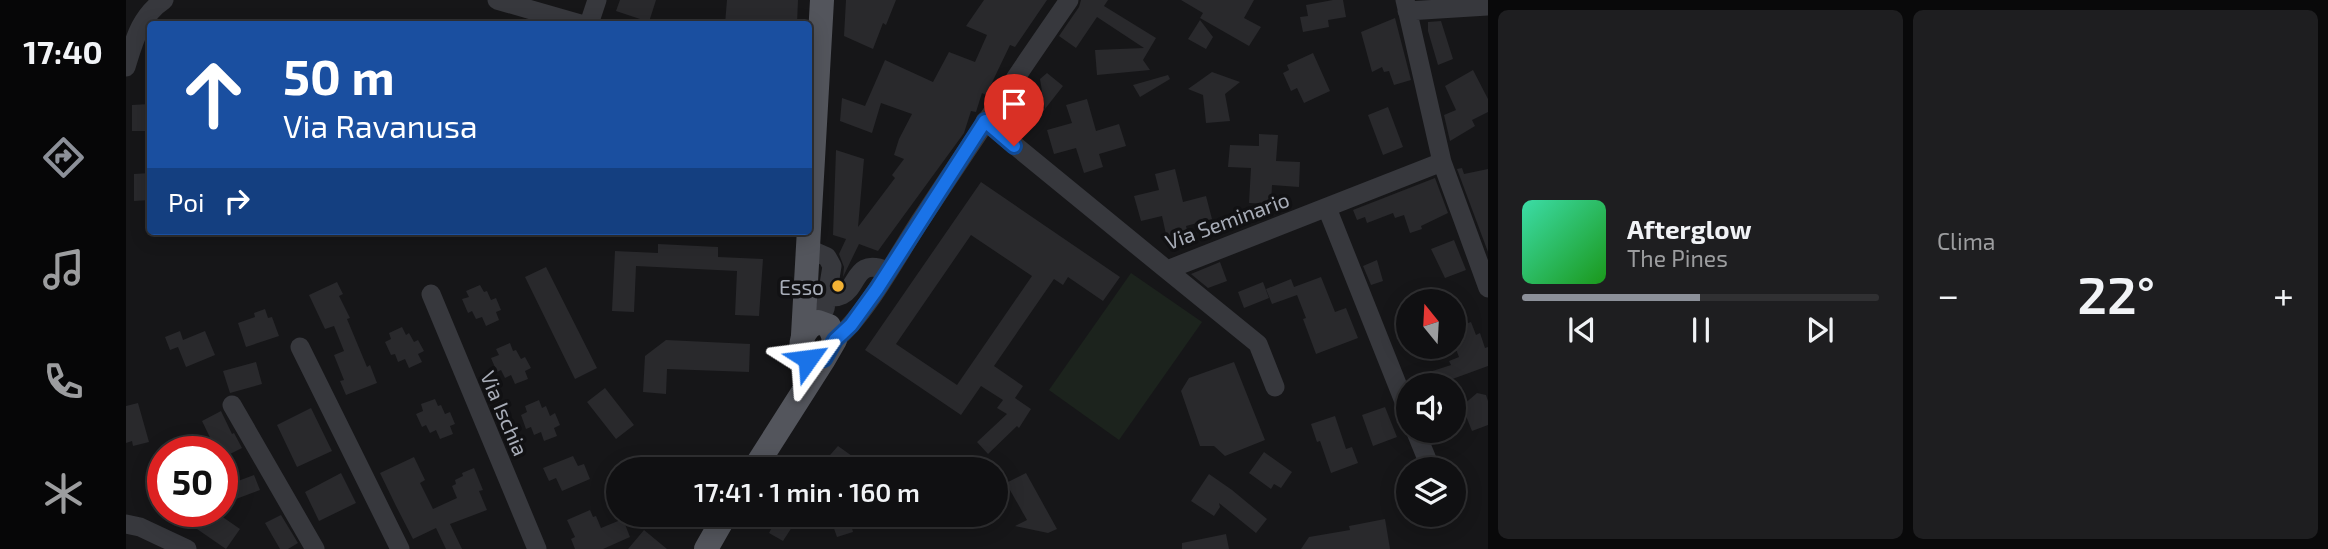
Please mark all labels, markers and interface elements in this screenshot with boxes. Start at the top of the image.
text: 17:40 [23,32,103,70]
text: 50 m [283,46,395,105]
icon: ahead [168,49,259,140]
pin [984,74,1044,146]
icon: arrive [995,85,1033,123]
text: Via Ravanusa [283,106,478,144]
icon: directions [39,133,88,182]
icon: right [218,182,256,220]
text: Poi [168,186,204,217]
street label: Via Seminario [1162,186,1292,254]
text: Afterglow [1627,213,1752,244]
text: Clima [1937,227,1995,255]
text: The Pines [1627,244,1728,272]
icon: music [39,245,88,294]
text: 22° [2077,262,2155,324]
text: − [1937,271,1959,317]
text: + [2273,271,2294,317]
place label: Esso [779,274,824,299]
marker: Esso [830,278,846,294]
north arrow [1396,289,1466,359]
map controls [1396,289,1466,527]
icon: previous [1563,311,1601,349]
icon: pause [1682,311,1720,349]
icon: next [1801,311,1839,349]
position arrow [771,322,845,396]
icon: phone [39,357,88,406]
street label: Via Ischia [476,367,534,459]
button: sound [1396,373,1466,443]
speed limit sign: 50 [147,436,238,527]
button: layers [1396,457,1466,527]
icon: climate [39,469,88,518]
text: 17:41 · 1 min · 160 m [694,476,920,507]

